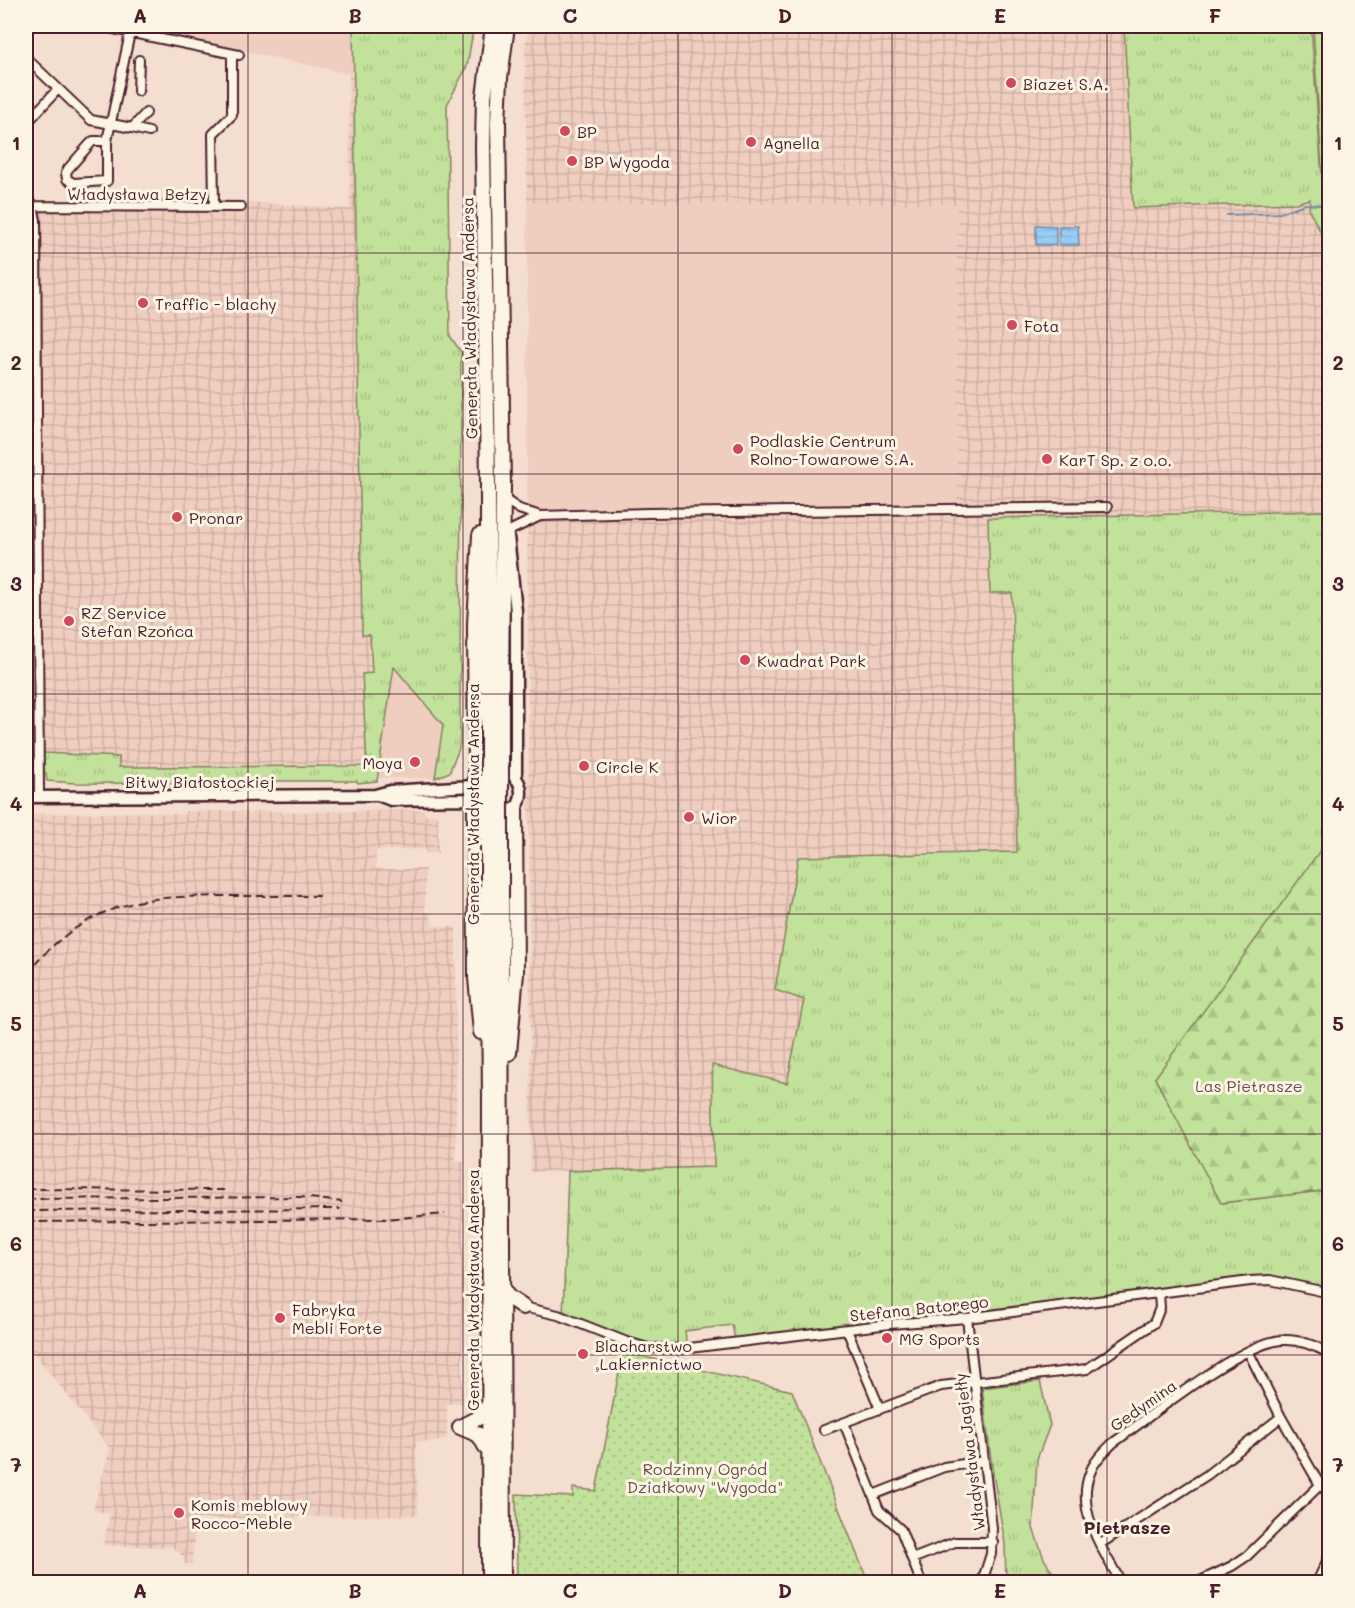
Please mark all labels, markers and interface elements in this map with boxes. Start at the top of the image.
text: A [133,2,147,28]
text: B [348,2,362,28]
text: C [563,2,578,28]
text: D [778,2,792,28]
text: E [994,2,1006,28]
text: F [1209,2,1222,28]
place label: Biazet S.A. [1023,73,1108,94]
marker: Biazet S.A. [1004,76,1018,90]
place label: BP [577,121,597,142]
marker: BP [558,124,572,138]
text: 1 [12,129,20,155]
text: 1 [1334,129,1342,155]
place label: Agnella [763,132,820,153]
marker: Agnella [744,135,758,149]
place label: BP Wygoda [584,151,670,172]
marker: BP Wygoda [565,154,579,168]
street label: Władysława Bełzy [67,183,207,204]
street label: Generała Władysława Andersa [456,197,482,439]
place label: Traffic - blachy [155,293,277,314]
marker: Traffic - blachy [136,296,150,310]
place label: Fota [1024,315,1059,336]
marker: Fota [1005,318,1019,332]
text: 2 [10,349,22,375]
text: 2 [1332,349,1344,375]
place label: Podlaskie Centrum Rolno-Towarowe S.A. [750,430,914,469]
marker: Podlaskie Centrum Rolno-Towarowe S.A. [731,442,745,456]
place label: KarT Sp. z o.o. [1059,449,1172,470]
marker: KarT Sp. z o.o. [1040,452,1054,466]
place label: Pronar [189,507,243,528]
marker: Pronar [170,510,184,524]
text: 3 [10,570,22,596]
text: 3 [1332,570,1344,596]
place label: RZ Service Stefan Rzońca [81,602,194,641]
marker: RZ Service Stefan Rzońca [62,614,76,628]
place label: Kwadrat Park [757,650,866,671]
marker: Kwadrat Park [738,653,752,667]
street label: Generała Władysława Andersa [462,683,483,925]
place label: Moya [362,752,403,773]
marker: Moya [408,755,422,769]
place label: Circle K [596,756,659,777]
marker: Circle K [577,759,591,773]
street label: Bitwy Białostockiej [125,771,275,792]
text: 4 [10,790,23,816]
text: 4 [1332,790,1345,816]
place label: Wior [701,807,737,828]
marker: Wior [682,810,696,824]
text: 5 [10,1010,22,1036]
text: 5 [1332,1010,1344,1036]
park label: Las Pietrasze [1195,1075,1303,1096]
street label: Generała Władysława Andersa [462,1169,483,1411]
text: 6 [10,1230,22,1256]
text: 6 [1332,1230,1344,1256]
street label: Stefana Batorego [849,1290,989,1326]
place label: Fabryka Mebli Forte [292,1299,382,1338]
marker: Fabryka Mebli Forte [273,1311,287,1325]
place label: MG Sports [899,1328,980,1349]
marker: MG Sports [880,1331,894,1345]
place label: Blacharstwo ,Lakiernictwo [595,1335,702,1374]
marker: Blacharstwo ,Lakiernictwo [576,1347,590,1361]
street label: Władysława Jagiełły [949,1372,989,1532]
street label: Gedymina [1106,1374,1180,1436]
text: 7 [10,1451,22,1477]
text: 7 [1332,1451,1344,1477]
park label: Rodzinny Ogród Działkowy "Wygoda" [627,1458,783,1497]
place label: Komis meblowy Rocco-Meble [191,1494,308,1533]
marker: Komis meblowy Rocco-Meble [172,1506,186,1520]
district label: Pietrasze [1083,1515,1171,1539]
text: A [133,1577,147,1603]
text: B [348,1577,362,1603]
text: C [563,1577,578,1603]
text: D [778,1577,792,1603]
text: E [994,1577,1006,1603]
text: F [1209,1577,1222,1603]

